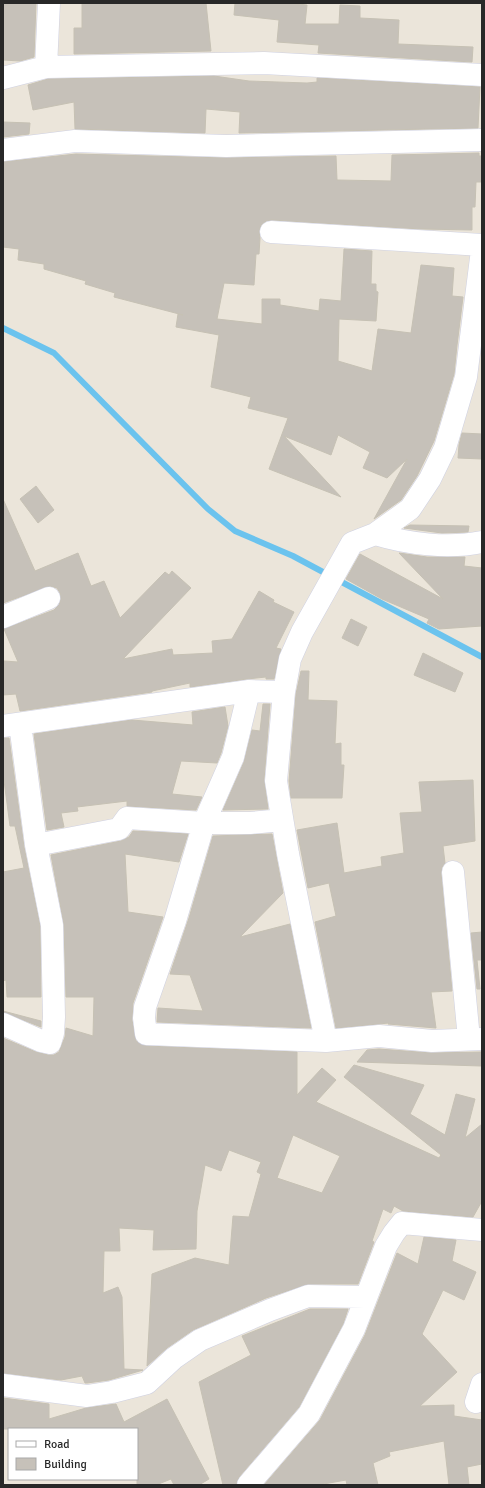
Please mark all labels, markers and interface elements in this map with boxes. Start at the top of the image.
legend [8,1428,138,1480]
text: Road [44,1437,70,1452]
text: Building [44,1457,87,1472]

